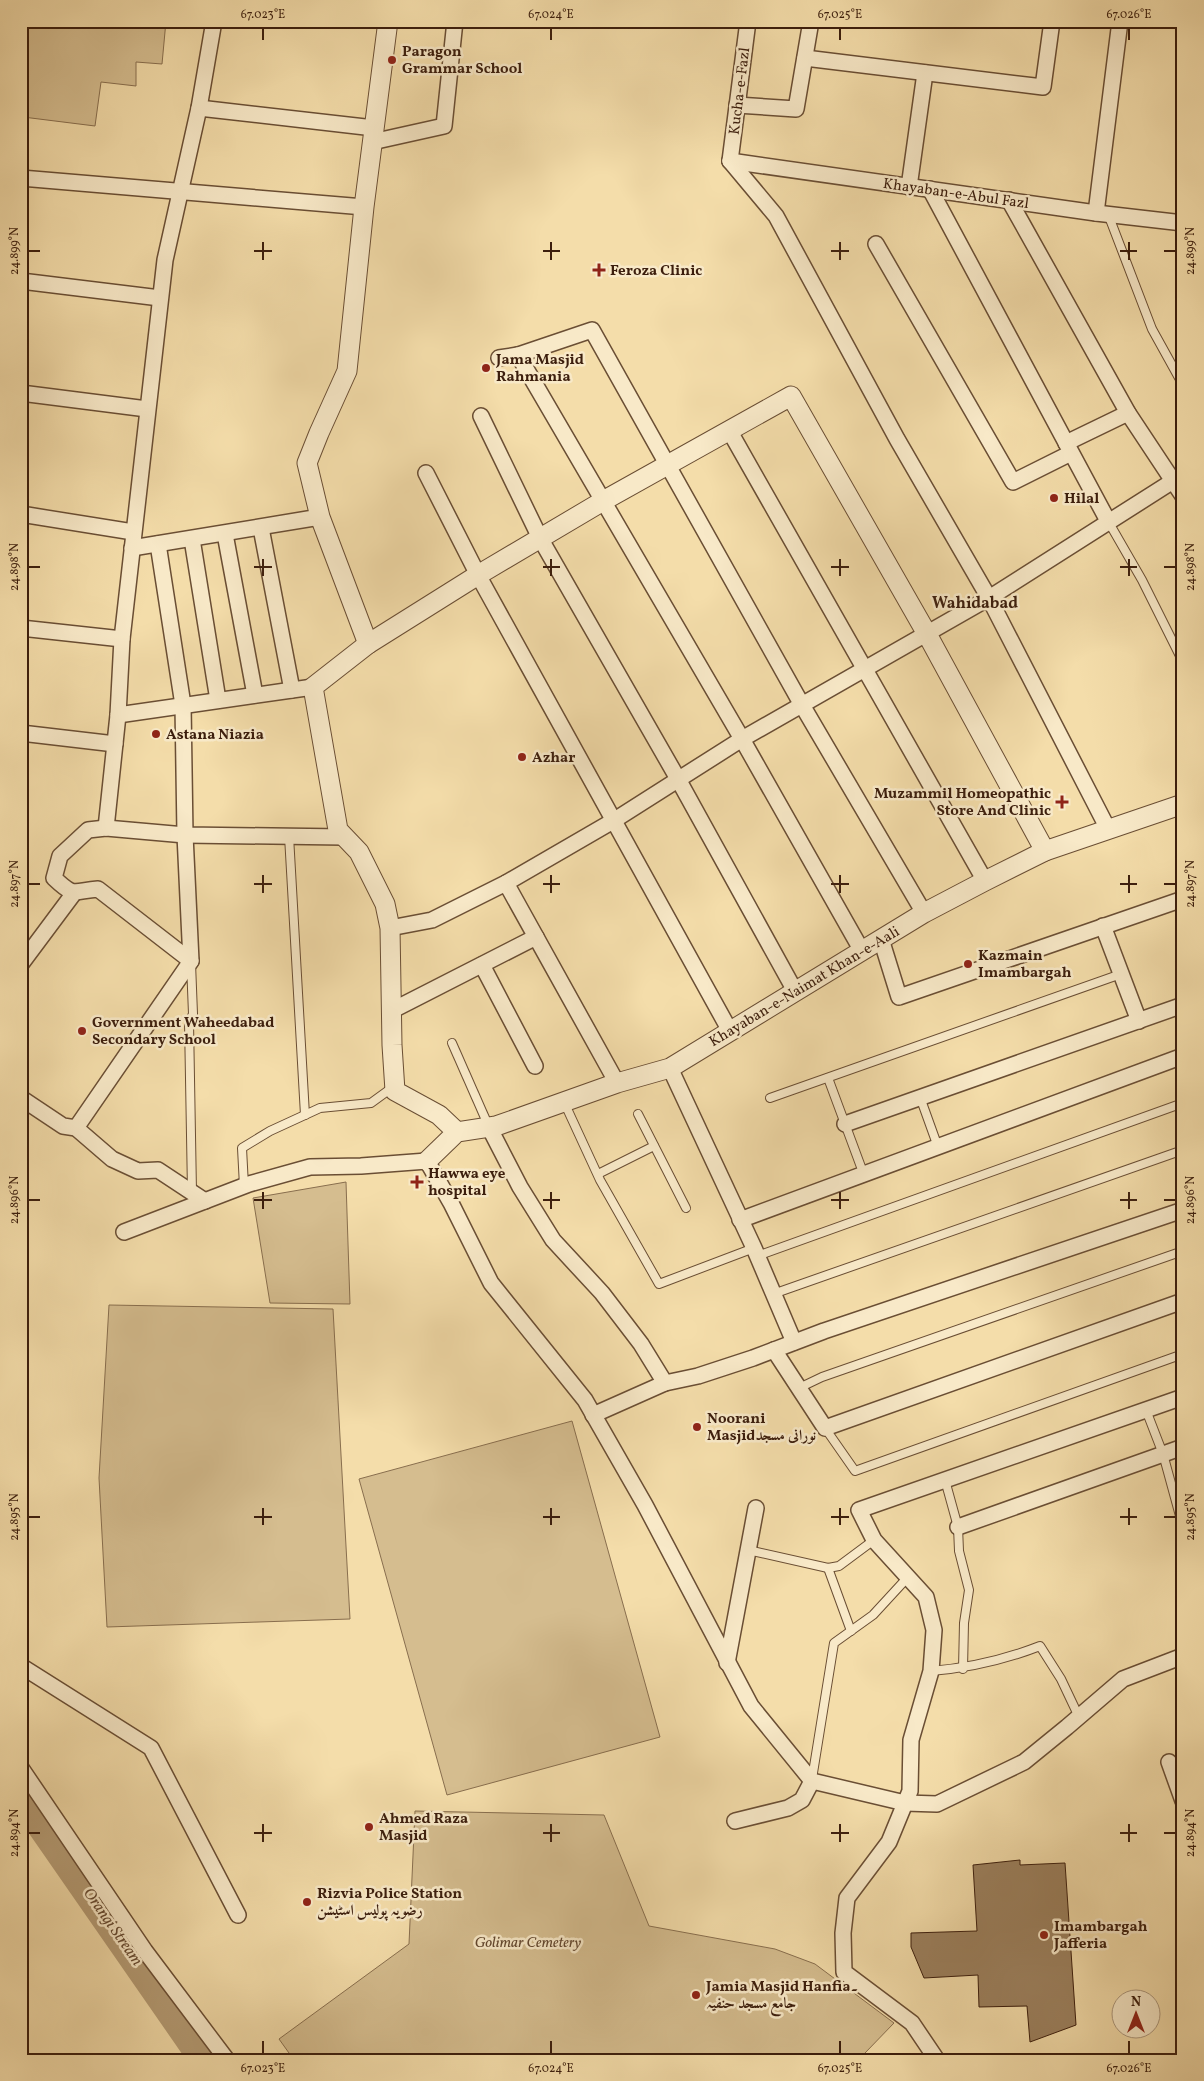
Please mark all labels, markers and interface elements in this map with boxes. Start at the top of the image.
text: 67.023°E [241,7,285,23]
text: 67.024°E [528,7,574,23]
text: 67.025°E [818,7,862,23]
text: 67.026°E [1107,7,1151,23]
place label: Paragon Grammar School [402,42,522,80]
street label: Kucha-e-Fazl [725,46,756,136]
marker: Paragon Grammar School [386,54,398,66]
street label: Khayaban-e-Abul Fazl [882,174,1030,215]
text: 24.899°N [7,227,23,275]
text: 24.899°N [1183,227,1199,275]
place label: Feroza Clinic [610,261,702,282]
marker: Feroza Clinic [592,263,606,277]
place label: Jama Masjid Rahmania [495,350,584,388]
marker: Jama Masjid Rahmania [480,362,492,374]
place label: Hilal [1064,489,1099,510]
marker: Hilal [1048,492,1060,504]
text: 24.898°N [7,543,23,591]
text: 24.898°N [1183,543,1199,591]
district label: Wahidabad [932,593,1018,615]
place label: Astana Niazia [166,725,264,746]
marker: Astana Niazia [150,728,162,740]
place label: Azhar [532,748,575,769]
marker: Azhar [516,751,528,763]
place label: Muzammil Homeopathic Store And Clinic [874,784,1051,822]
marker: Muzammil Homeopathic Store And Clinic [1055,795,1069,809]
text: 24.897°N [7,860,23,908]
text: 24.897°N [1183,860,1199,908]
street label: Khayaban-e-Naimat Khan-e-Aali [706,922,904,1053]
place label: Kazmain Imambargah [978,946,1072,984]
marker: Kazmain Imambargah [962,958,974,970]
place label: Government Waheedabad Secondary School [92,1013,274,1051]
marker: Government Waheedabad Secondary School [76,1025,88,1037]
place label: Hawwa eye hospital [428,1164,506,1202]
marker: Hawwa eye hospital [410,1175,424,1189]
text: 24.896°N [7,1176,23,1224]
text: 24.896°N [1183,1176,1199,1224]
place label: Noorani Masjidنورانی مسجد [707,1409,816,1447]
marker: Noorani Masjidنورانی مسجد [691,1421,703,1433]
text: 24.895°N [7,1493,23,1541]
text: 24.895°N [1183,1493,1199,1541]
text: 24.894°N [7,1809,23,1857]
place label: Ahmed Raza Masjid [379,1809,468,1847]
text: 24.894°N [1183,1809,1199,1857]
marker: Ahmed Raza Masjid [363,1821,375,1833]
water label: Orangi Stream [77,1884,147,1971]
place label: Rizvia Police Station رضویہ پولیس اسٹیشن [317,1884,462,1922]
marker: Rizvia Police Station رضویہ پولیس اسٹیشن [301,1896,313,1908]
place label: Imambargah Jafferia [1053,1917,1148,1955]
marker: Imambargah Jafferia [1038,1929,1050,1941]
park label: Golimar Cemetery [475,1933,581,1954]
place label: Jamia Masjid Hanfia۔ جامع مسجد حنفیہ [705,1977,858,2017]
north arrow [1112,1988,1162,2038]
marker: Jamia Masjid Hanfia۔ جامع مسجد حنفیہ [690,1989,702,2001]
text: N [1131,1993,1141,2012]
text: 67.023°E [241,2061,285,2077]
text: 67.024°E [528,2061,574,2077]
text: 67.025°E [818,2061,862,2077]
text: 67.026°E [1107,2061,1151,2077]

